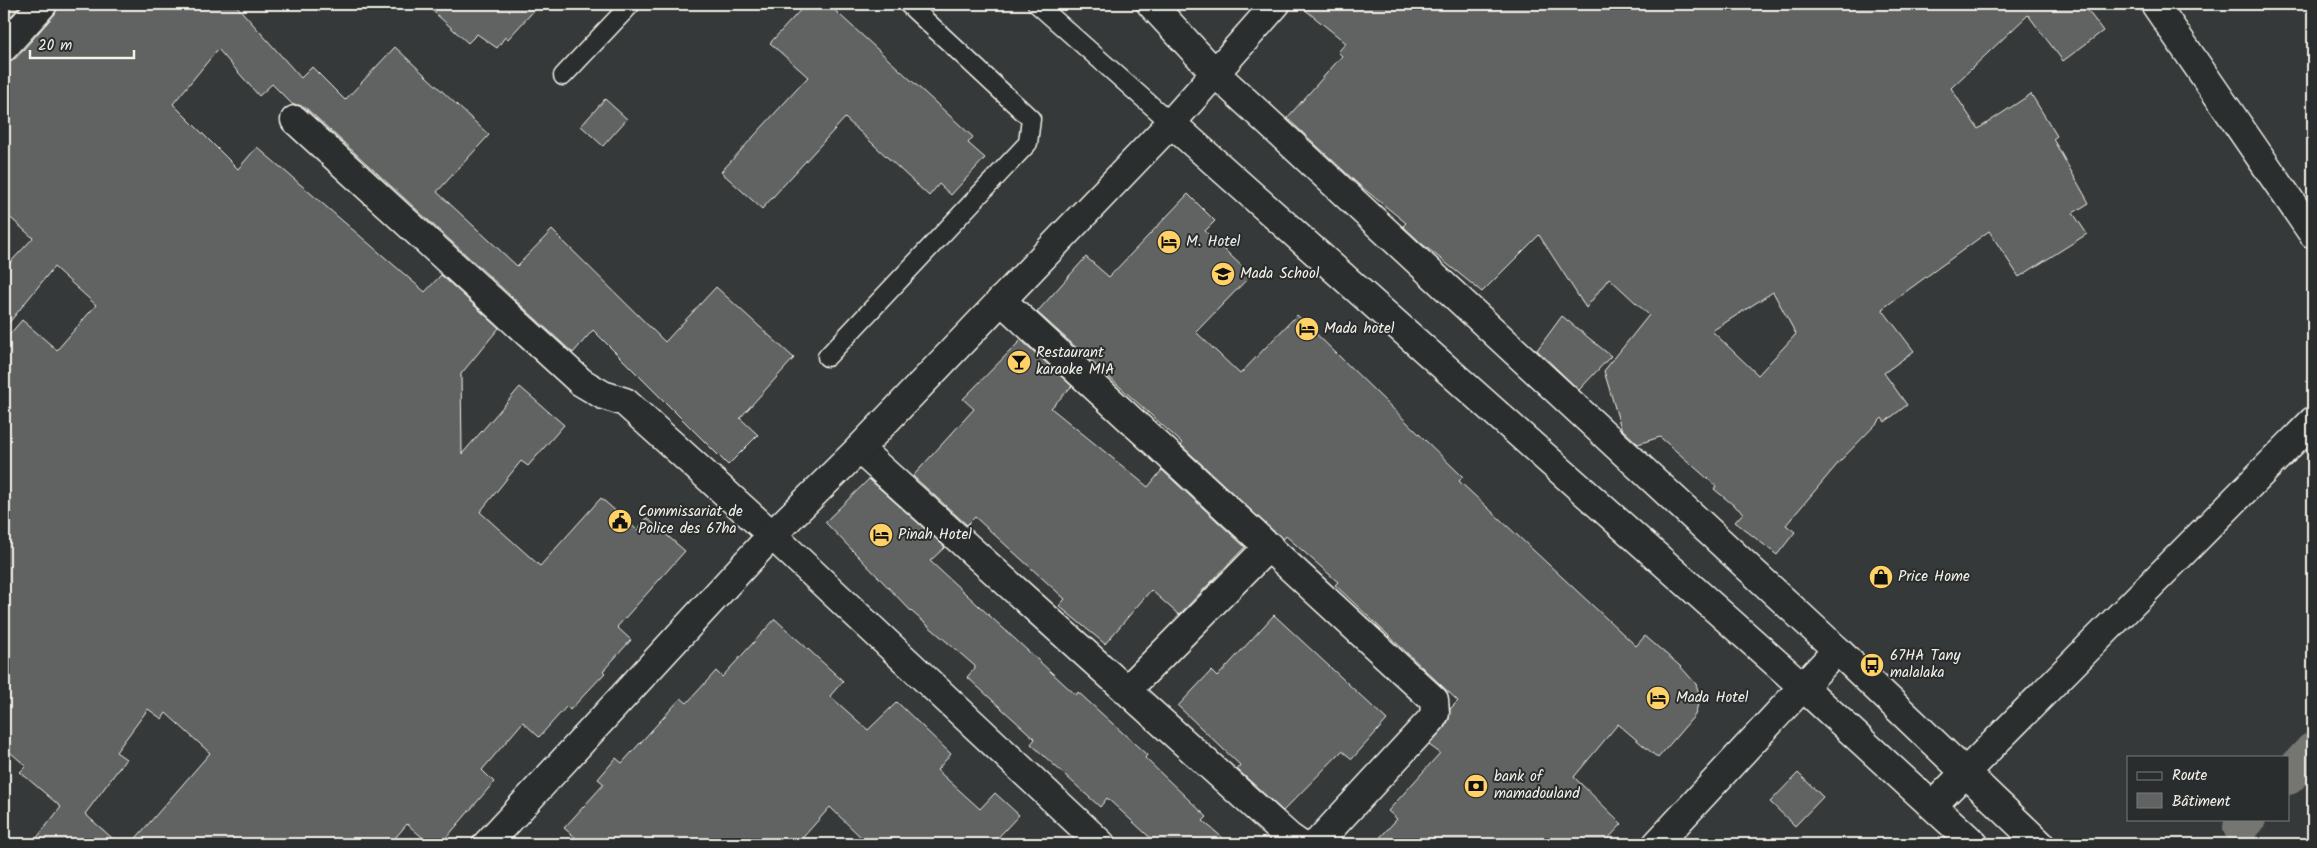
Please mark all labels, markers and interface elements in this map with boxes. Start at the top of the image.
scale bar [30,28,134,60]
text: 20 m [38,34,72,58]
hotel icon: M. Hotel [1156,229,1182,255]
place label: M. Hotel [1186,230,1241,254]
school or university icon: Mada School [1210,261,1236,287]
place label: Mada School [1240,262,1320,286]
hotel icon: Mada hotel [1294,316,1320,342]
place label: Mada hotel [1324,317,1395,341]
place label: Restaurant karaoke MIA [1036,341,1114,382]
bar icon: Restaurant karaoke MIA [1006,349,1032,375]
place label: Commissariat de Police des 67ha [638,500,743,541]
public building icon: Commissariat de Police des 67ha [607,508,633,534]
hotel icon: Pinah Hotel [868,522,894,548]
place label: Pinah Hotel [898,523,972,547]
shop icon: Price Home [1868,564,1894,590]
place label: Price Home [1898,565,1970,589]
place label: 67HA Tany malalaka [1890,644,1961,685]
bus stop icon: 67HA Tany malalaka [1859,652,1885,678]
hotel icon: Mada Hotel [1645,685,1671,711]
place label: Mada Hotel [1676,686,1749,710]
legend [2127,756,2290,820]
text: Route [2172,764,2208,788]
place label: bank of mamadouland [1494,765,1580,806]
bank icon: bank of mamadouland [1463,773,1489,799]
text: Bâtiment [2172,790,2231,814]

